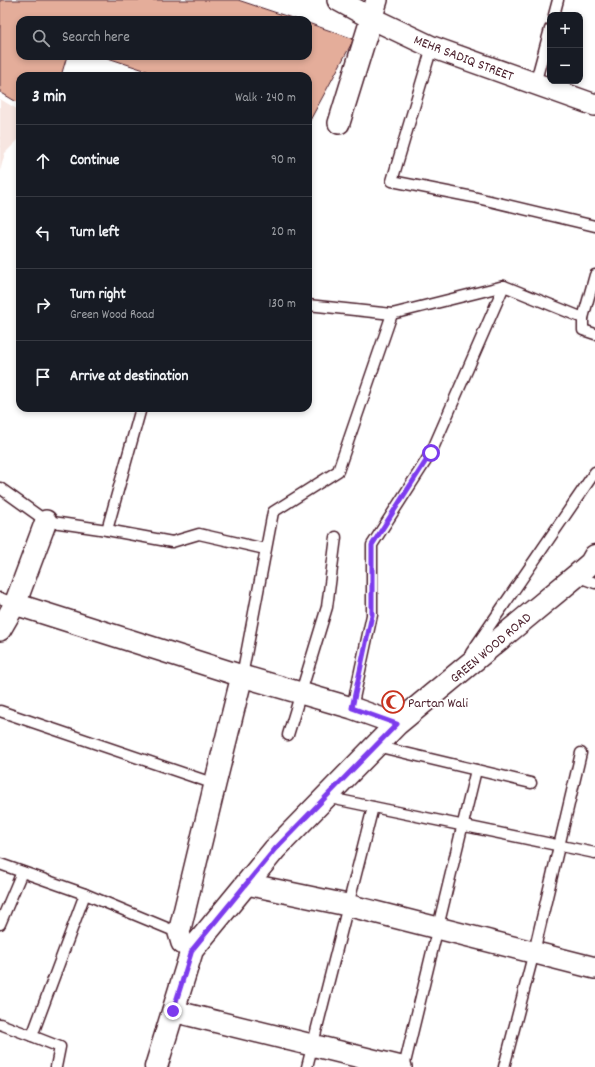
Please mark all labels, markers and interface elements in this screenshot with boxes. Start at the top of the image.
map controls [547,12,583,84]
button: + [547,12,583,48]
search box [16,16,312,60]
icon: search [30,27,52,49]
text: Search here [62,27,130,49]
street label: MEHR SADIQ STREET [410,31,516,87]
button: − [547,48,583,84]
text: 3 min [32,86,66,110]
text: Walk · 240 m [235,89,296,108]
icon: ahead [32,150,54,172]
text: Continue [70,150,119,172]
text: 90 m [271,151,296,170]
icon: left [32,222,54,244]
text: Turn left [70,222,119,244]
text: 20 m [271,223,296,242]
text: Turn right [70,284,126,306]
icon: right [32,294,54,316]
text: 130 m [268,295,296,314]
text: Green Wood Road [70,306,154,325]
icon: arrive [32,366,54,388]
text: Arrive at destination [70,366,188,388]
route start [422,444,440,462]
street label: GREEN WOOD ROAD [446,608,536,689]
mosque icon: Partan Wali [380,689,406,715]
place label: Partan Wali [408,694,468,714]
route end [164,1002,182,1020]

